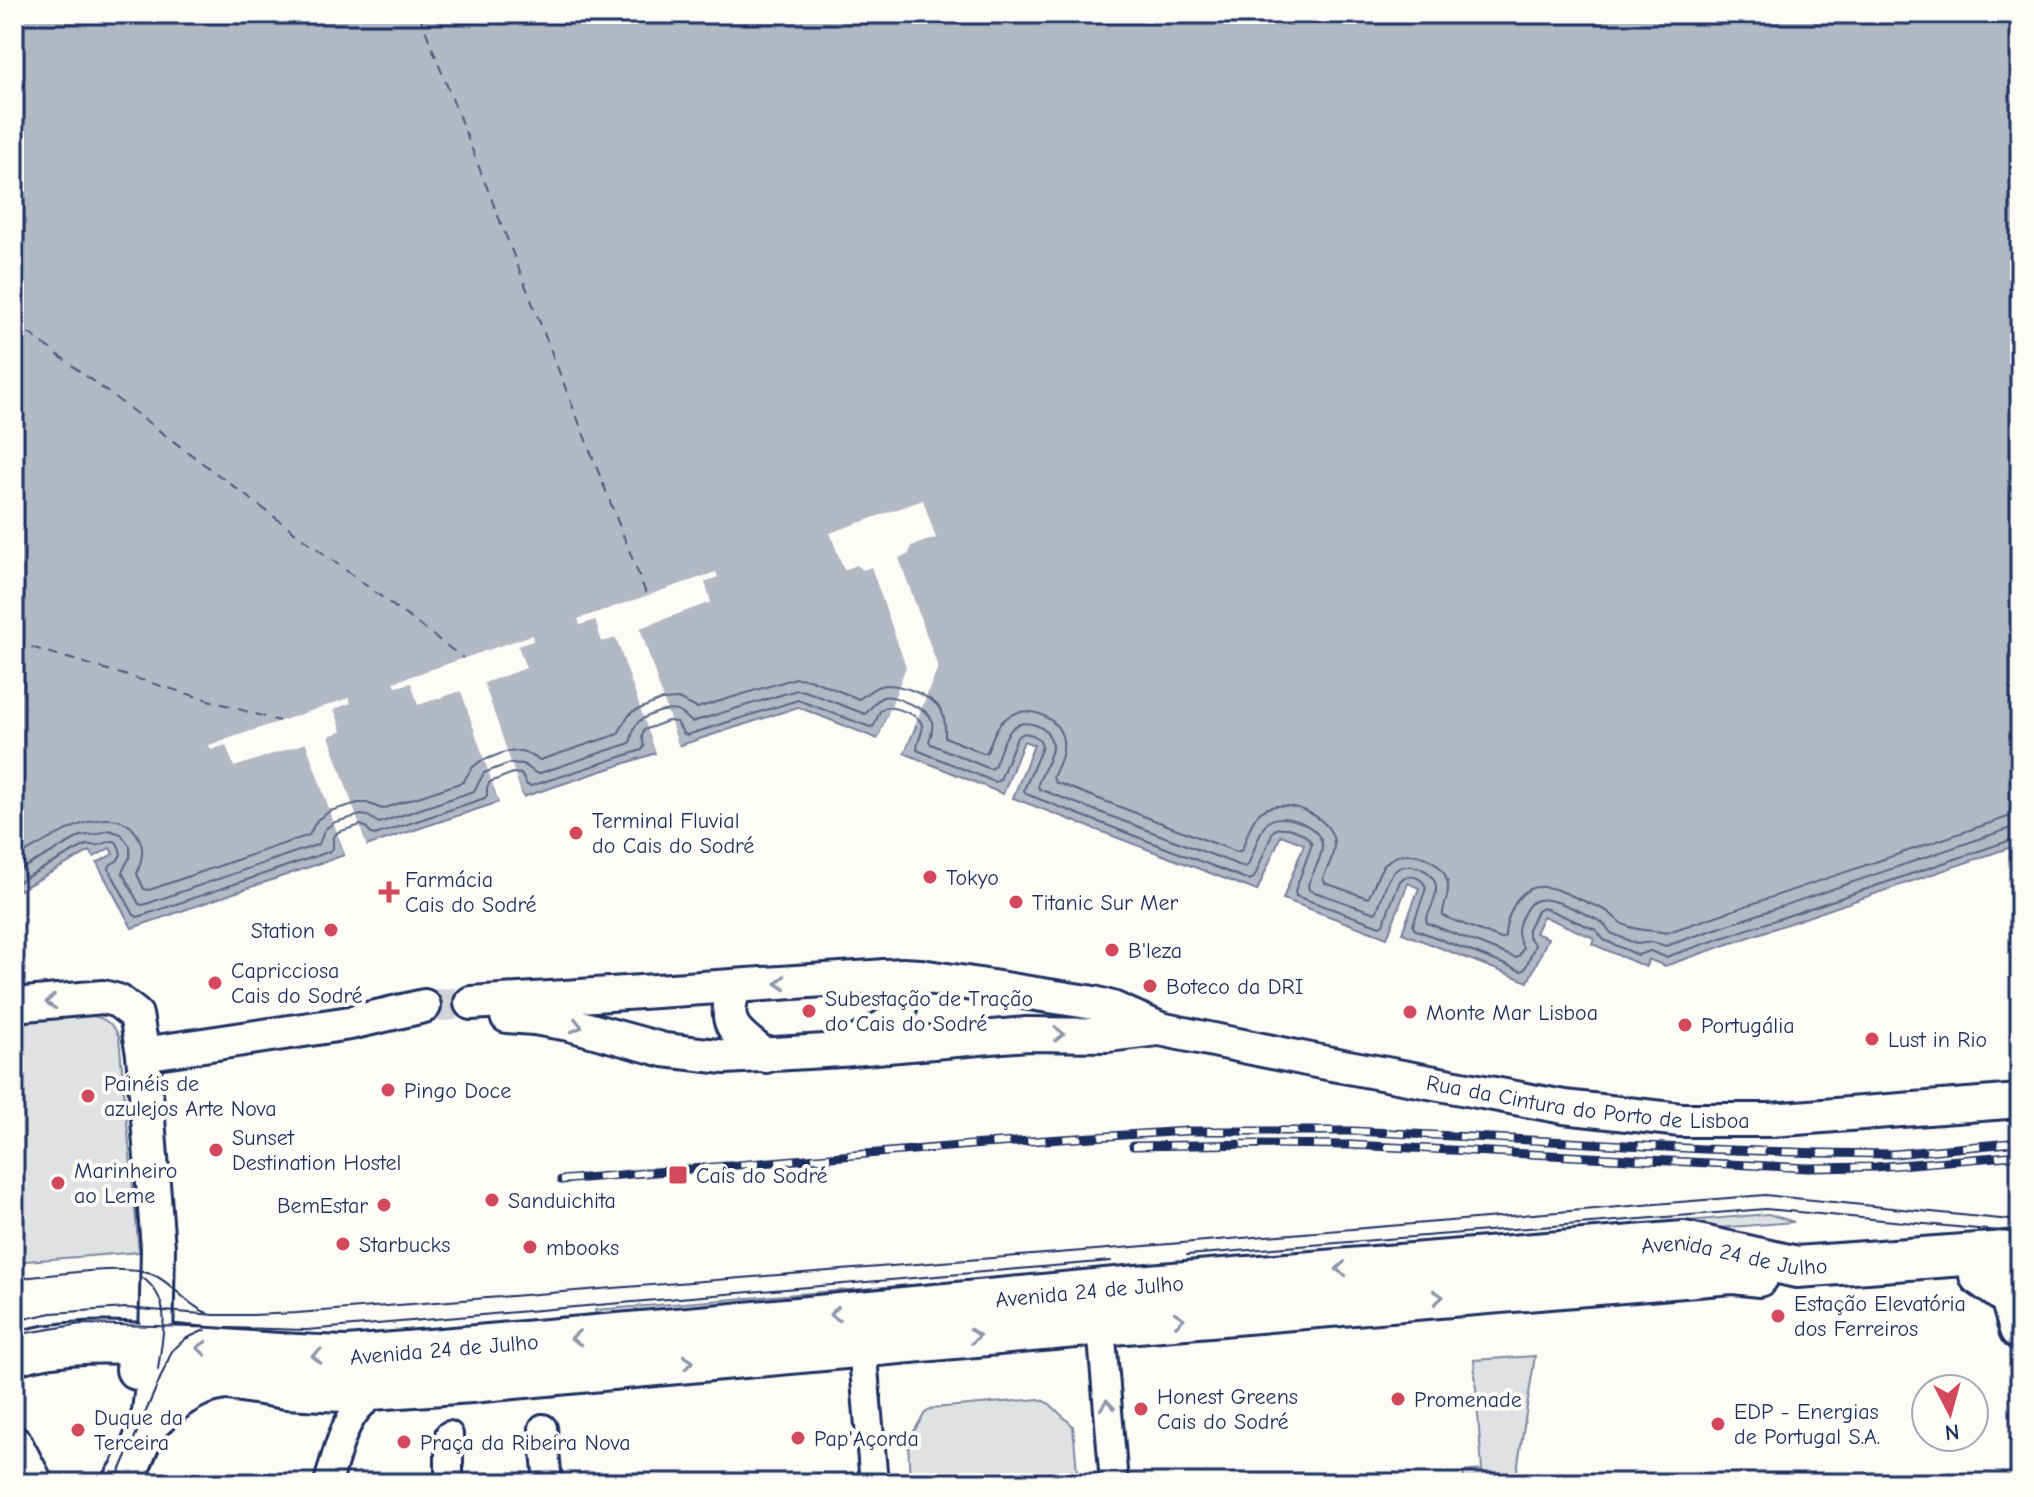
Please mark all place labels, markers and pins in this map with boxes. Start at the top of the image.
place label: Terminal Fluvial do Cais do Sodré [592,808,754,859]
marker: Terminal Fluvial do Cais do Sodré [567,824,585,842]
place label: Tokyo [946,865,999,891]
place label: Farmácia Cais do Sodré [405,867,537,918]
marker: Tokyo [921,868,939,886]
marker: Farmácia Cais do Sodré [380,883,398,901]
place label: Titanic Sur Mer [1032,890,1179,916]
marker: Titanic Sur Mer [1007,893,1025,911]
place label: Station [251,918,315,944]
marker: Station [322,921,340,939]
place label: B'leza [1128,938,1182,964]
marker: B'leza [1103,941,1121,959]
place label: Capricciosa Cais do Sodré [231,958,363,1009]
marker: Capricciosa Cais do Sodré [206,974,224,992]
place label: Boteco da DRI [1166,974,1303,1000]
marker: Boteco da DRI [1141,977,1159,995]
place label: Subestação de Tração do Cais do Sodré [825,986,1033,1037]
place label: Monte Mar Lisboa [1426,1000,1598,1026]
marker: Subestação de Tração do Cais do Sodré [800,1002,818,1020]
marker: Monte Mar Lisboa [1401,1003,1419,1021]
place label: Portugália [1701,1013,1794,1039]
marker: Portugália [1676,1016,1694,1034]
place label: Lust in Rio [1888,1027,1987,1053]
marker: Lust in Rio [1863,1030,1881,1048]
place label: Painéis de azulejos Arte Nova [104,1071,277,1122]
place label: Pingo Doce [404,1078,511,1104]
marker: Pingo Doce [379,1081,397,1099]
marker: Painéis de azulejos Arte Nova [79,1087,97,1105]
place label: Sunset Destination Hostel [232,1125,401,1176]
marker: Sunset Destination Hostel [207,1141,225,1159]
place label: Marinheiro ao Leme [74,1158,178,1209]
place label: Cais do Sodré [696,1163,828,1189]
marker: Cais do Sodré [667,1164,689,1186]
marker: Marinheiro ao Leme [49,1174,67,1192]
place label: Sanduichita [508,1188,616,1214]
marker: Sanduichita [483,1191,501,1209]
place label: BemEstar [277,1193,368,1219]
marker: BemEstar [375,1196,393,1214]
place label: Starbucks [359,1232,450,1258]
marker: Starbucks [334,1235,352,1253]
place label: mbooks [546,1235,619,1261]
marker: mbooks [521,1238,539,1256]
place label: Estação Elevatória dos Ferreiros [1794,1291,1966,1342]
marker: Estação Elevatória dos Ferreiros [1769,1307,1787,1325]
place label: Honest Greens Cais do Sodré [1157,1384,1298,1435]
place label: Promenade [1414,1387,1522,1413]
marker: Promenade [1389,1390,1407,1408]
place label: EDP - Energias de Portugal S.A. [1734,1399,1880,1450]
marker: Honest Greens Cais do Sodré [1132,1400,1150,1418]
place label: Duque da Terceira [94,1405,183,1456]
marker: EDP - Energias de Portugal S.A. [1709,1415,1727,1433]
marker: Duque da Terceira [69,1421,87,1439]
place label: Pap'Açorda [814,1426,919,1452]
marker: Pap'Açorda [789,1429,807,1447]
place label: Praça da Ribeira Nova [420,1430,631,1456]
marker: Praça da Ribeira Nova [395,1433,413,1451]

